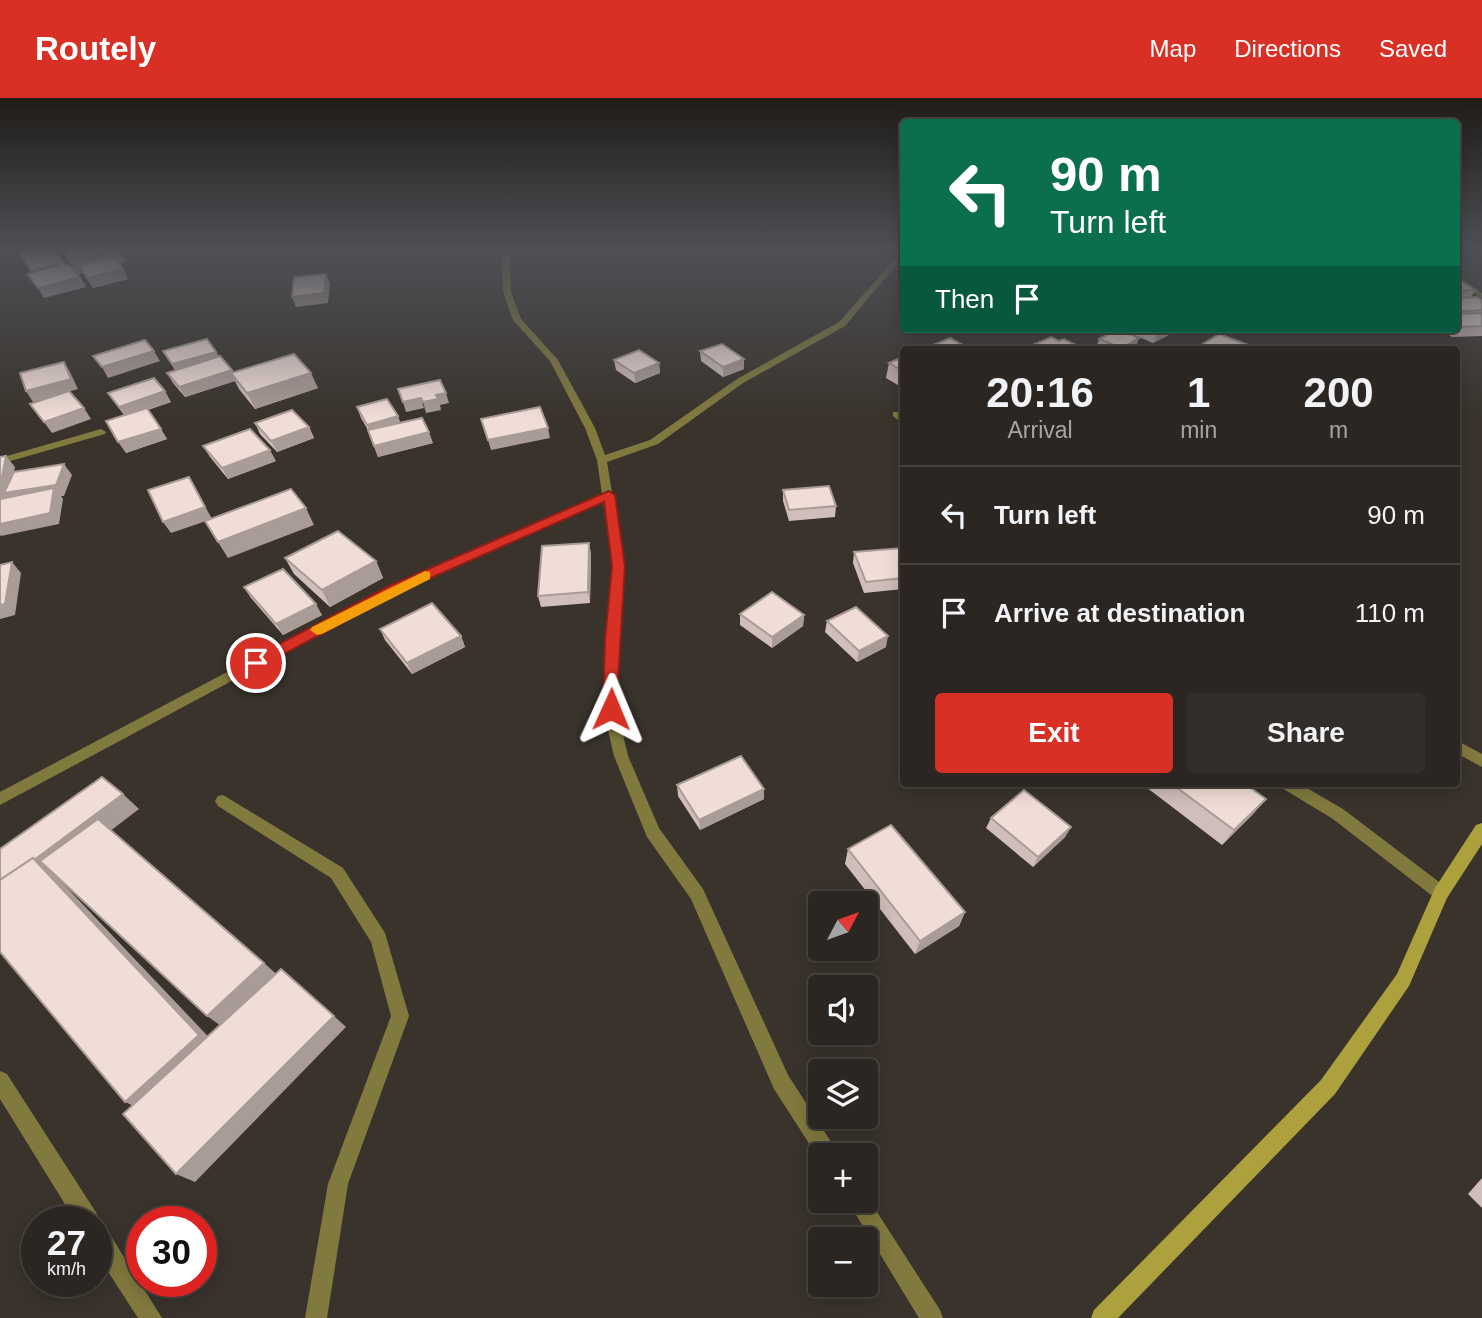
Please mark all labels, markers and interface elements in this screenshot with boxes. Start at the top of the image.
text: Routely [35,30,156,67]
text: Map [1150,35,1196,62]
text: Directions [1234,35,1341,62]
text: Saved [1379,35,1447,62]
icon: left [935,147,1026,238]
text: 90 m [1050,147,1162,201]
text: Turn left [1050,204,1166,240]
icon: arrive [1008,280,1046,318]
text: Then [935,284,994,314]
text: 20:16 [986,369,1094,416]
text: 1 [1187,369,1210,416]
text: 200 [1304,369,1374,416]
text: Arrival [1007,417,1073,443]
text: min [1180,417,1217,443]
text: m [1329,417,1348,443]
icon: left [935,496,973,534]
text: Turn left [994,500,1096,530]
text: 90 m [1367,500,1425,530]
icon: arrive [935,594,973,632]
text: Arrive at destination [994,598,1245,628]
text: 110 m [1355,598,1425,628]
pin [226,633,286,693]
icon: arrive [237,644,275,682]
position arrow [574,672,648,746]
button: Exit [935,693,1173,773]
button: Share [1187,693,1425,773]
north arrow [808,891,878,961]
map controls [808,891,878,1297]
button: sound [808,975,878,1045]
button: layers [808,1059,878,1129]
button: + [808,1143,878,1213]
speed limit sign: 30 [126,1206,217,1297]
text: 27 [47,1223,86,1262]
button: − [808,1227,878,1297]
text: km/h [47,1259,86,1279]

